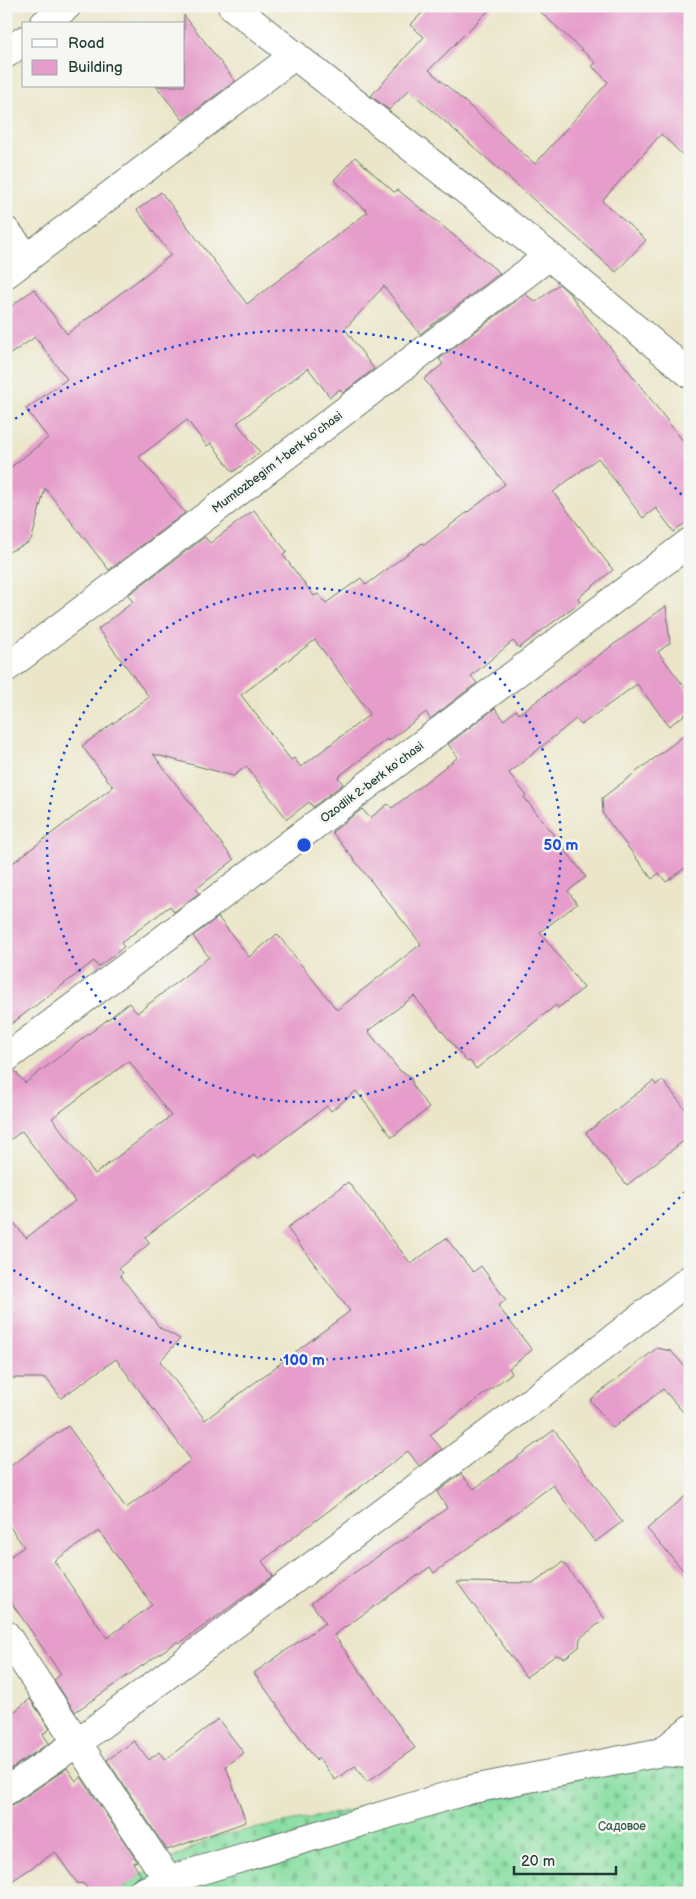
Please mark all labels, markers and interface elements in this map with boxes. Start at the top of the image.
legend [22,22,185,88]
text: Road [68,34,104,53]
text: Building [68,58,123,77]
street label: Mumtozbegim 1-berk koʻchasi [209,408,346,516]
street label: Ozodlik 2-berk koʻchasi [318,739,427,826]
centre of rings [295,836,313,854]
text: 50 m [544,836,579,855]
text: 100 m [283,1351,325,1370]
park label: Садовое [598,1819,646,1834]
scale bar [514,1844,616,1876]
text: 20 m [521,1852,555,1871]

